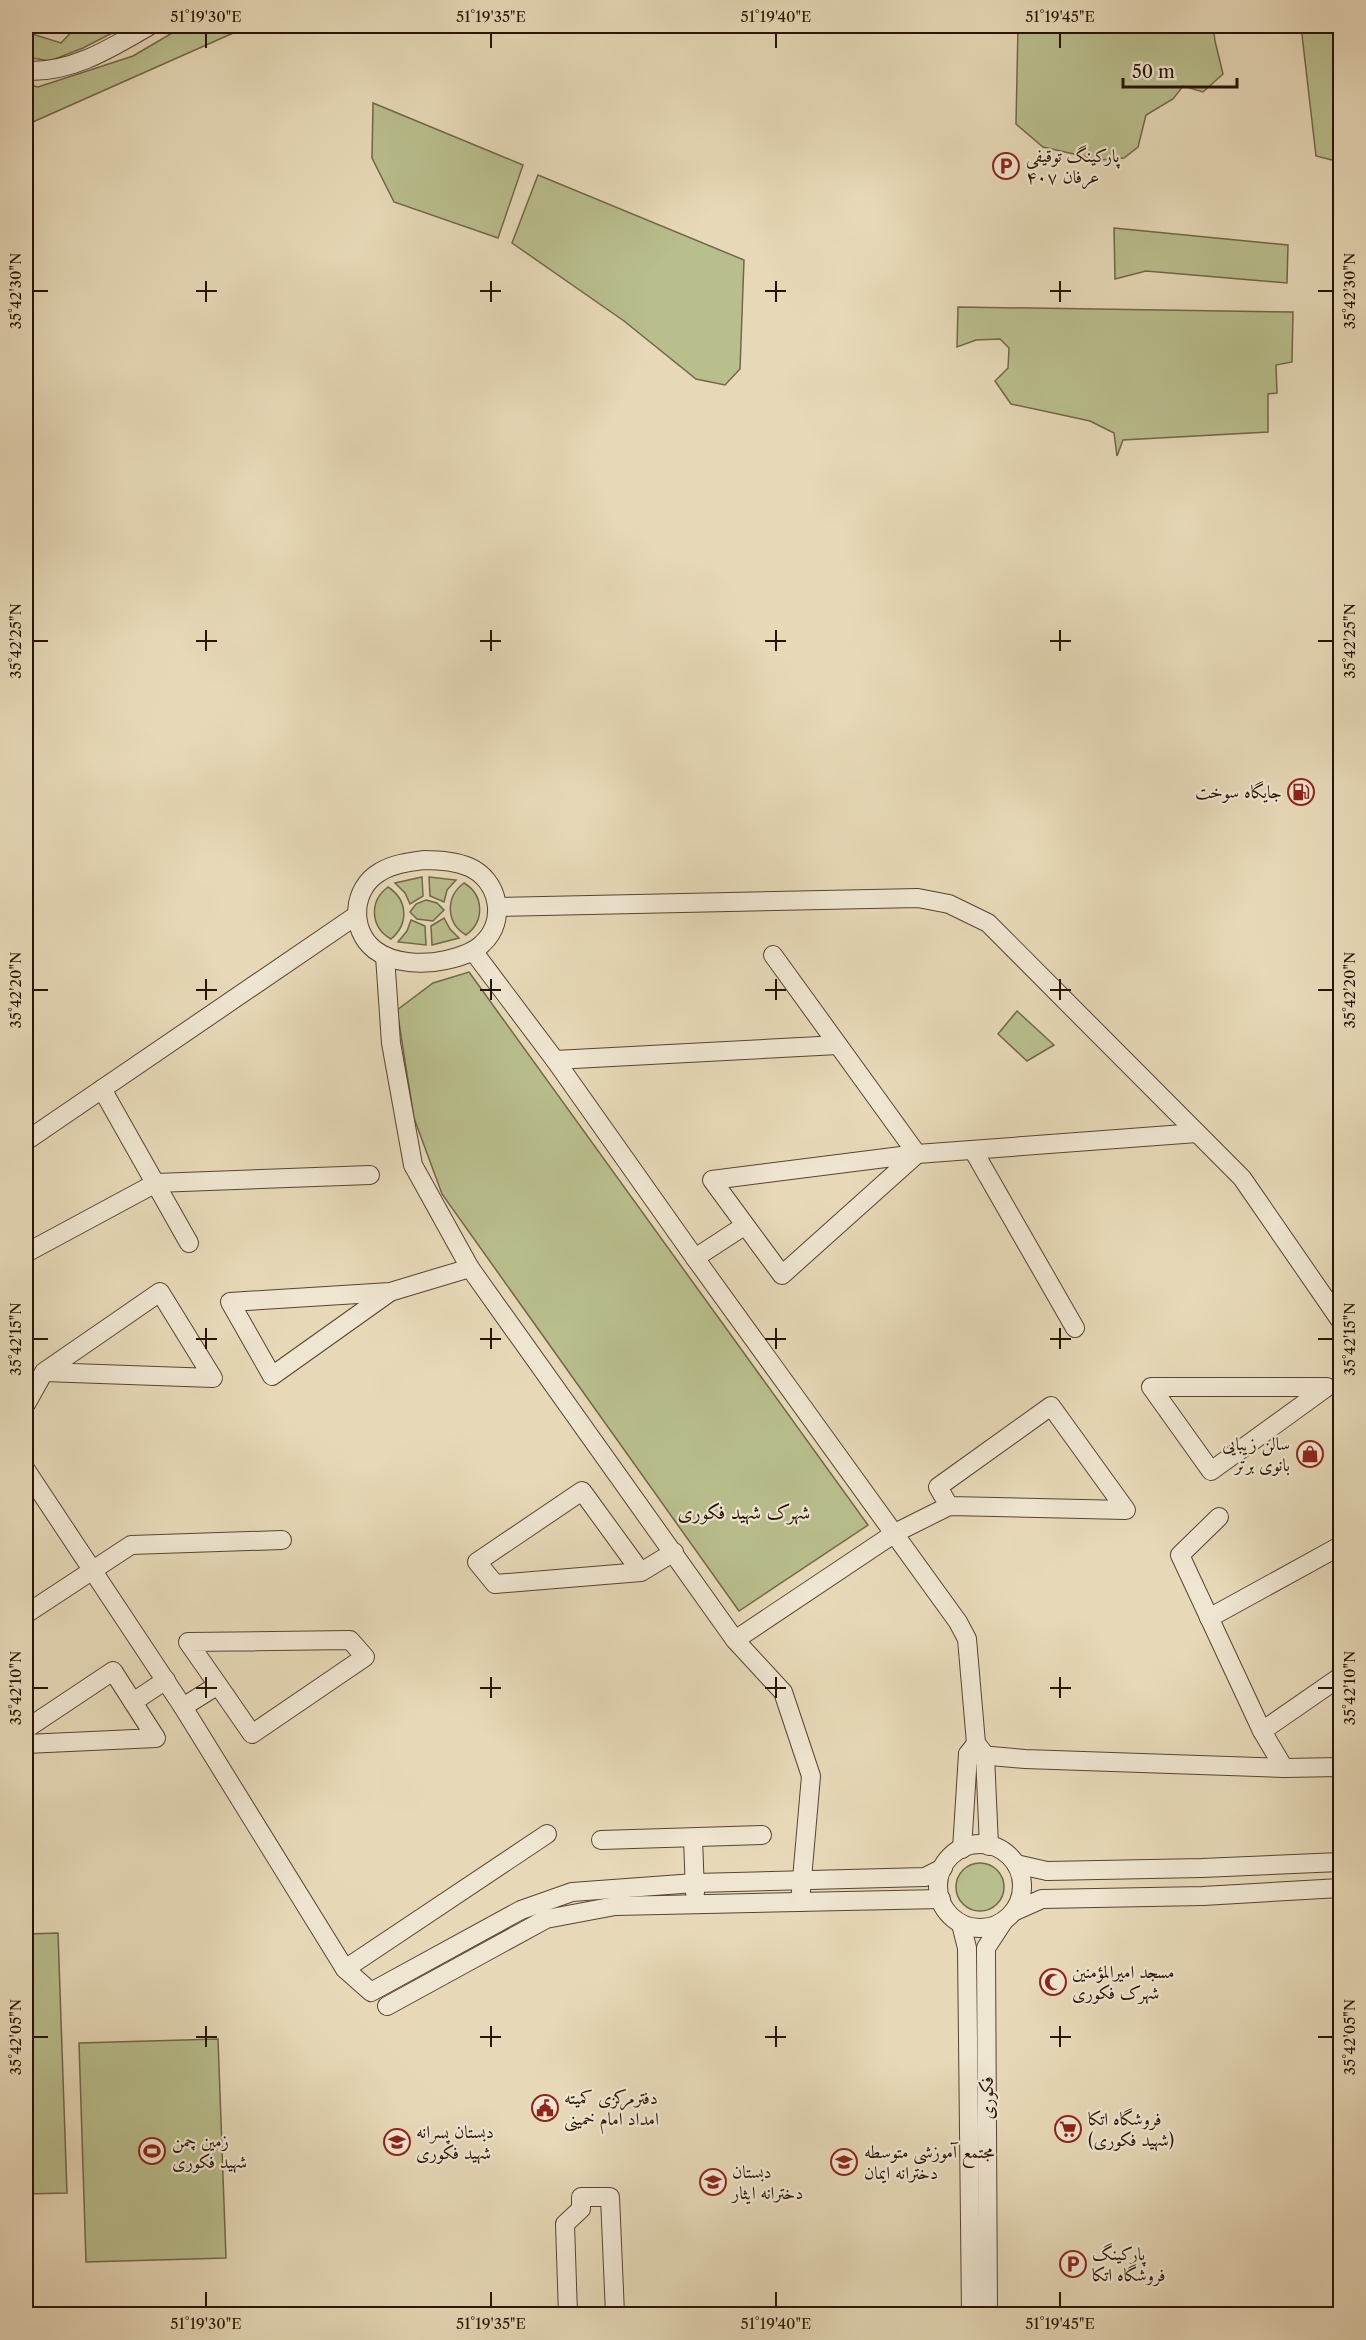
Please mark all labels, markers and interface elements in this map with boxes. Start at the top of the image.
text: 51°19'30"E [170,7,242,26]
text: 51°19'35"E [456,7,526,26]
text: 51°19'40"E [741,7,811,26]
text: 51°19'45"E [1025,7,1095,26]
scale bar [1123,51,1237,89]
text: 50 m [1132,61,1175,83]
place label: پارکینگ توقیفی عرفان ۴۰۷ [1026,144,1121,190]
parking icon: پارکینگ توقیفی عرفان ۴۰۷ [991,151,1021,181]
text: 35°42'30"N [6,253,25,329]
text: 35°42'30"N [1340,253,1359,329]
text: 35°42'25"N [6,603,25,679]
text: 35°42'25"N [1340,603,1359,679]
fuel station icon: جایگاه سوخت [1286,777,1316,807]
place label: جایگاه سوخت [1195,780,1282,803]
text: 35°42'20"N [6,952,25,1028]
text: 35°42'20"N [1340,952,1359,1028]
text: 35°42'15"N [6,1302,25,1376]
text: 35°42'15"N [1340,1302,1359,1376]
place label: سالن زیبایی بانوی برتر [1222,1433,1290,1476]
shop icon: سالن زیبایی بانوی برتر [1295,1439,1325,1469]
district label: شهرک شهید فکوری [678,1500,810,1525]
text: 35°42'10"N [6,1651,25,1725]
text: 35°42'10"N [1340,1651,1359,1725]
place label: مسجد امیرالمؤمنین شهرک فکوری [1072,1961,1174,2005]
mosque icon: مسجد امیرالمؤمنین شهرک فکوری [1038,1967,1068,1997]
text: 35°42'05"N [6,1999,25,2075]
text: 35°42'05"N [1340,1999,1359,2075]
street label: فکوری [976,2076,998,2120]
place label: دفترمرکزی کمیته امداد امام خمینی [564,2087,659,2135]
public building icon: دفترمرکزی کمیته امداد امام خمینی [530,2093,560,2123]
place label: فروشگاه اتکا (شهید فکوری) [1088,2107,1174,2152]
supermarket icon: فروشگاه اتکا (شهید فکوری) [1053,2114,1083,2144]
place label: دبستان پسرانه شهید فکوری [416,2121,494,2165]
school or university icon: دبستان پسرانه شهید فکوری [382,2127,412,2157]
place label: زمین چمن شهید فکوری [172,2130,247,2174]
sports icon: زمین چمن شهید فکوری [137,2136,167,2166]
place label: مجتمع آموزشی متوسطه دخترانه ایمان [864,2141,994,2184]
school or university icon: مجتمع آموزشی متوسطه دخترانه ایمان [829,2147,859,2177]
place label: دبستان دخترانه ایثار [730,2161,803,2205]
school or university icon: دبستان دخترانه ایثار [698,2167,728,2197]
place label: پارکینگ فروشگاه اتکا [1092,2242,1165,2287]
parking icon: پارکینگ فروشگاه اتکا [1058,2249,1088,2279]
text: 51°19'30"E [170,2314,242,2333]
text: 51°19'35"E [456,2314,526,2333]
text: 51°19'40"E [741,2314,811,2333]
text: 51°19'45"E [1025,2314,1095,2333]

